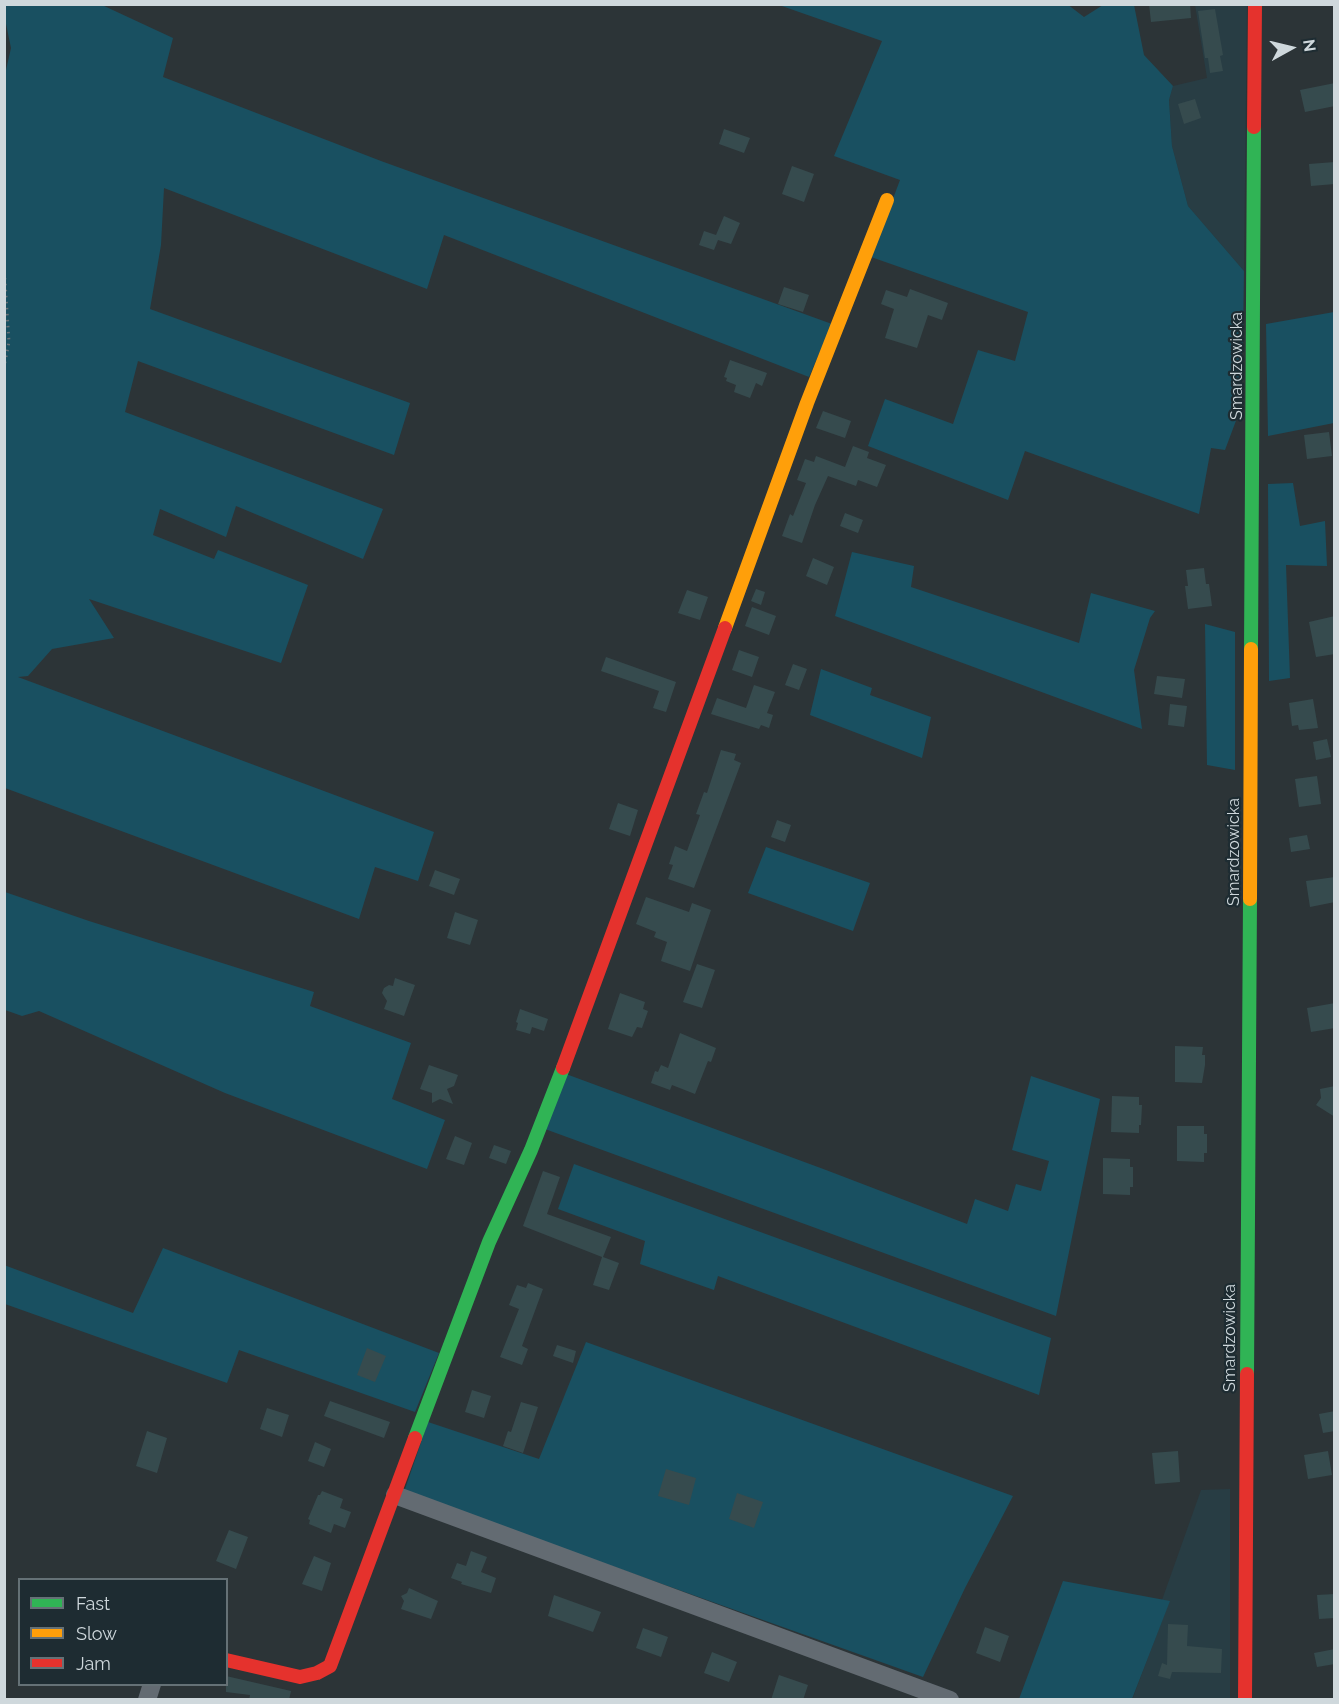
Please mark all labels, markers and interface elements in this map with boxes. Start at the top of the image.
north arrow [1261,18,1321,78]
text: N [1299,38,1320,53]
street label: Smardzowicka [1227,312,1247,420]
street label: Smardzowicka [1224,798,1244,906]
street label: Smardzowicka [1220,1284,1240,1392]
legend [18,1578,228,1686]
text: Fast [76,1593,110,1614]
text: Slow [76,1623,117,1644]
text: Jam [76,1653,111,1674]

